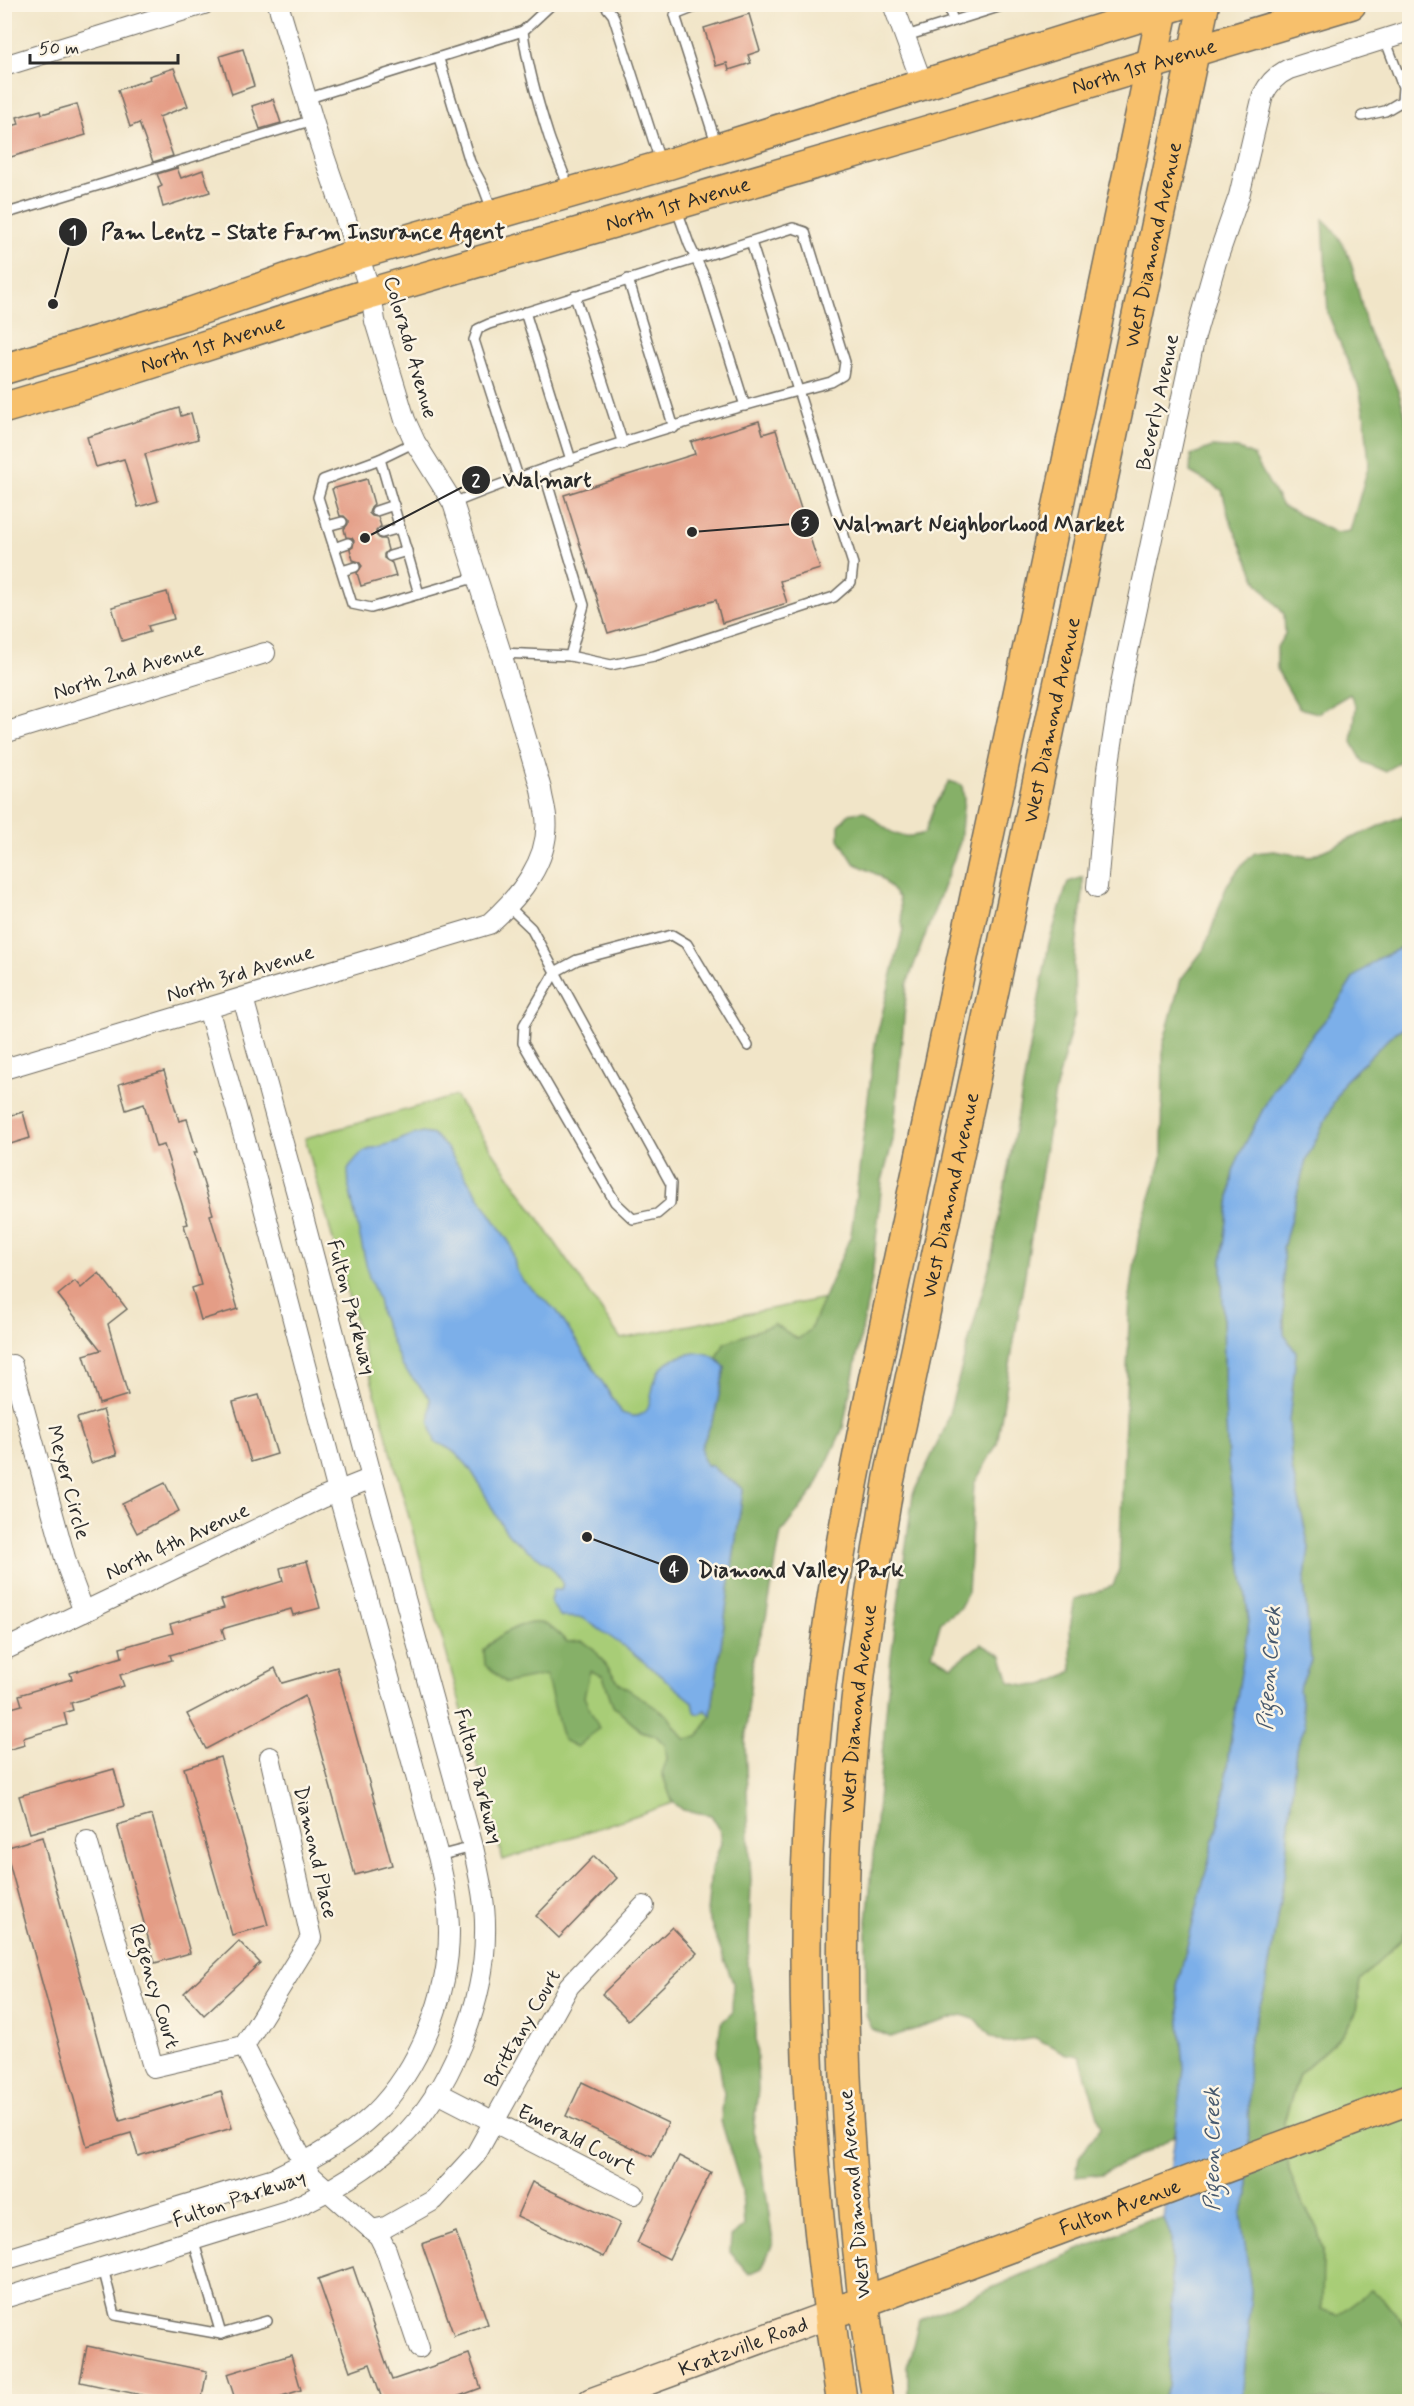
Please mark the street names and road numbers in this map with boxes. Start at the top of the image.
street label: North 1st Avenue [1068,32,1220,102]
street label: West Diamond Avenue [1118,139,1189,350]
street label: North 1st Avenue [602,170,754,239]
street label: Colorado Avenue [376,273,444,422]
street label: North 1st Avenue [137,309,288,381]
street label: Beverly Avenue [1130,331,1186,473]
street label: West Diamond Avenue [1017,614,1088,826]
street label: North 2nd Avenue [50,635,207,707]
street label: North 3rd Avenue [163,938,318,1010]
street label: West Diamond Avenue [915,1090,986,1301]
street label: Fulton Parkway [320,1236,383,1378]
street label: Meyer Circle [39,1422,97,1542]
street label: North 4th Avenue [101,1496,254,1588]
street label: West Diamond Avenue [834,1602,884,1814]
street label: Fulton Parkway [447,1705,510,1847]
street label: Diamond Place [286,1783,344,1921]
street label: Regency Court [120,1921,186,2053]
street label: Brittany Court [478,1964,568,2093]
street label: West Diamond Avenue [832,2088,878,2300]
street label: Emerald Court [512,2098,641,2182]
street label: Fulton Parkway [169,2163,310,2235]
street label: Fulton Avenue [1055,2172,1185,2243]
street label: Kratzville Road [675,2311,812,2384]

